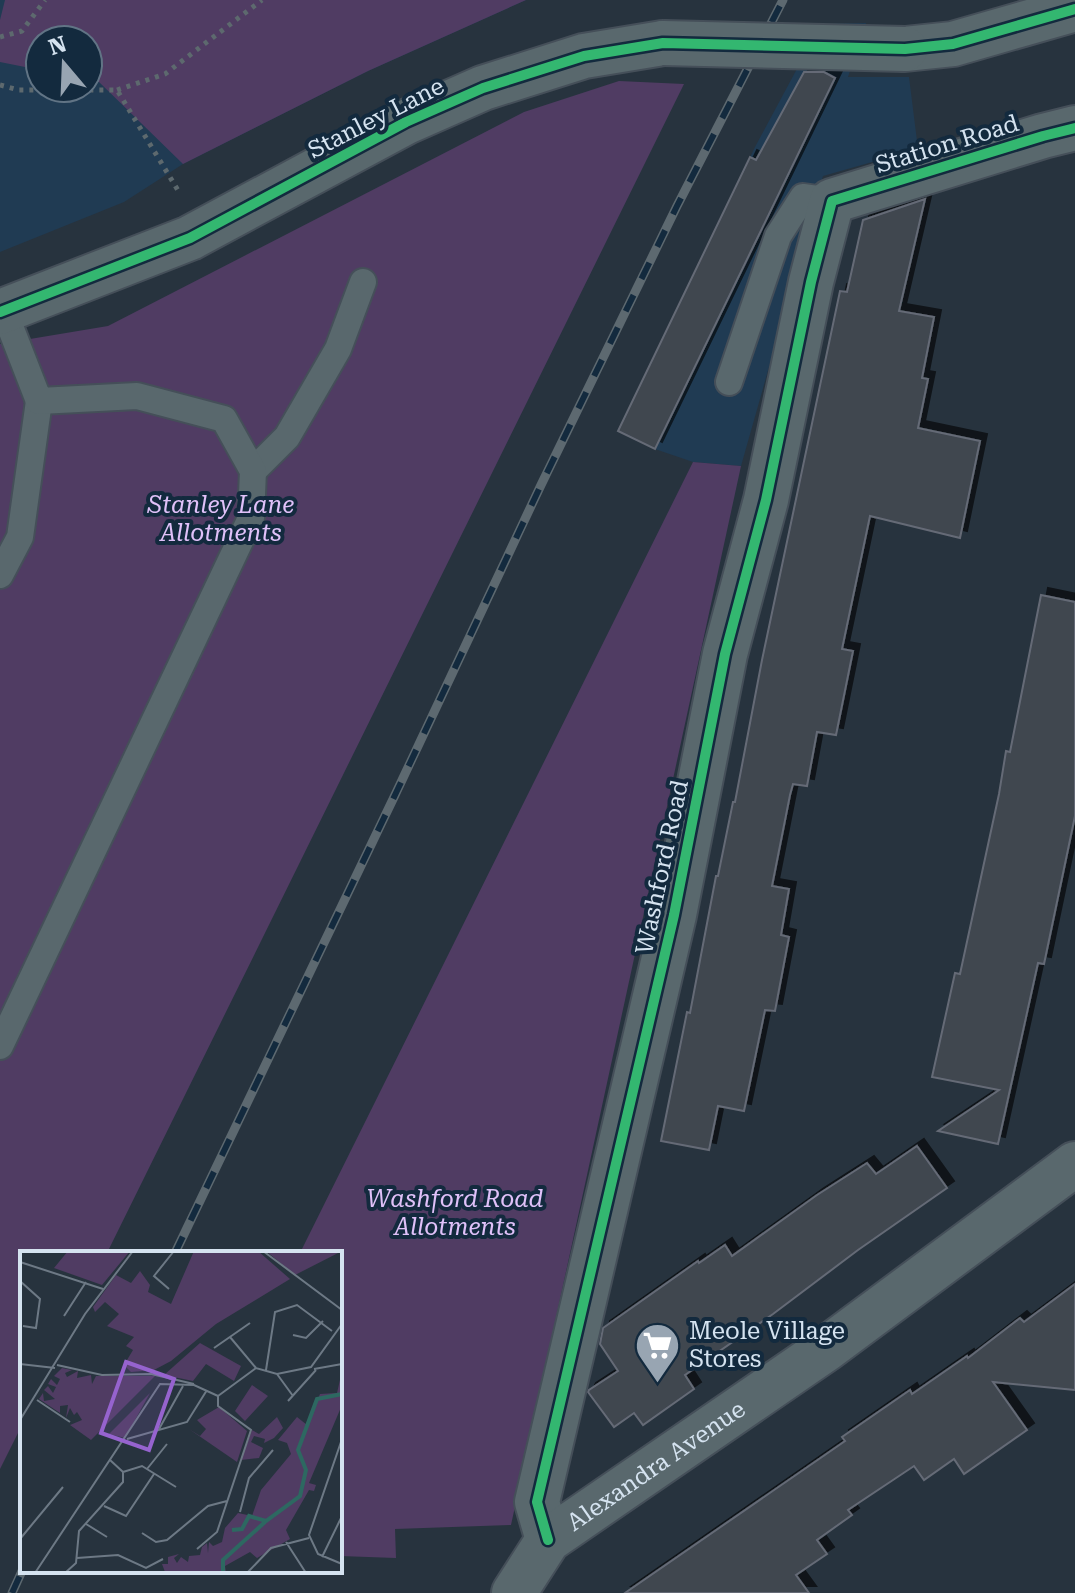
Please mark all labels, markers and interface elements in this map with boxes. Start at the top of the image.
north arrow [24,24,104,104]
text: N [46,31,70,60]
street label: Stanley Lane [303,72,449,164]
street label: Station Road [872,109,1022,179]
park label: Stanley Lane Allotments [147,491,294,547]
street label: Washford Road [630,777,694,957]
park label: Washford Road Allotments [367,1185,543,1241]
inset map [20,1251,342,1573]
place label: Meole Village Stores [689,1317,845,1373]
supermarket icon: Meole Village Stores [634,1321,682,1384]
street label: Alexandra Avenue [562,1395,750,1537]

